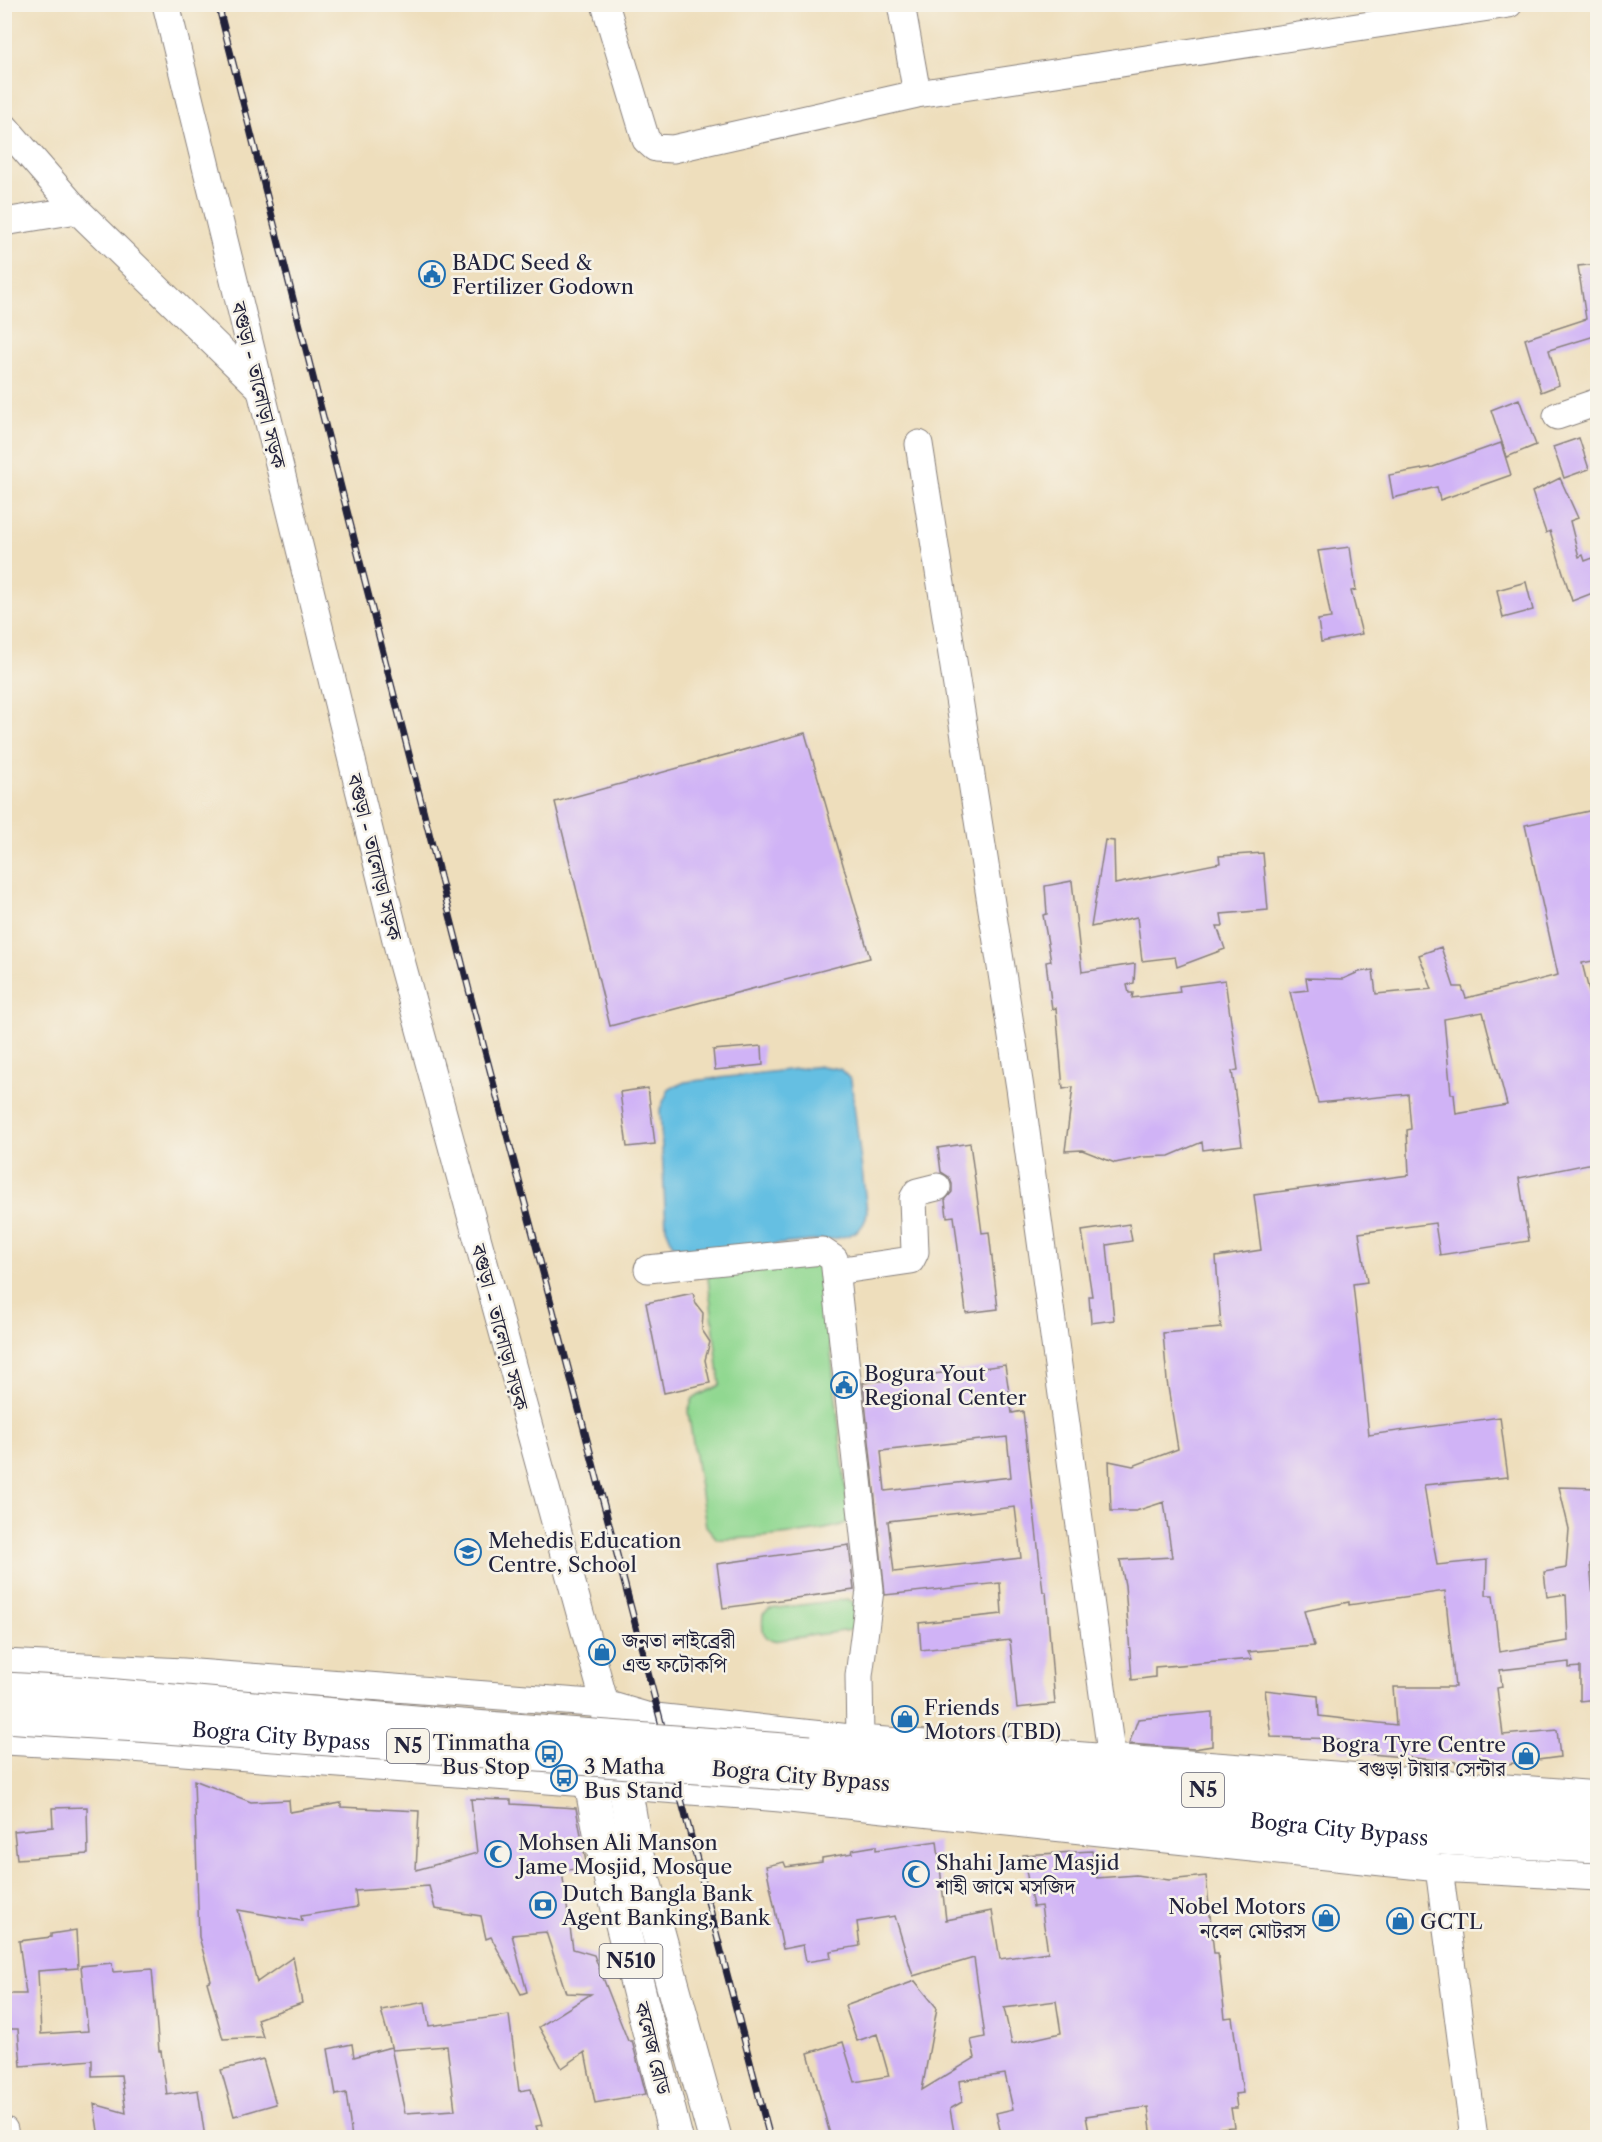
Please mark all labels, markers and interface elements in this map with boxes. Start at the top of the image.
place label: BADC Seed & Fertilizer Godown [452,250,634,299]
public building icon: BADC Seed & Fertilizer Godown [417,259,447,289]
street label: বগুড়া - তালোড়া সড়ক [226,298,292,472]
street label: বগুড়া - তালোড়া সড়ক [342,770,408,944]
street label: বগুড়া - তালোড়া সড়ক [466,1240,534,1414]
place label: Bogura Yout Regional Center [864,1361,1027,1410]
public building icon: Bogura Yout Regional Center [829,1370,859,1400]
place label: Mehedis Education Centre, School [488,1528,681,1577]
school or university icon: Mehedis Education Centre, School [453,1537,483,1567]
place label: জনতা লাইব্রেরী এন্ড ফটোকপি [621,1628,735,1677]
shop icon: জনতা লাইব্রেরী এন্ড ফটোকপি [587,1637,617,1667]
place label: Friends Motors (TBD) [924,1695,1061,1744]
shop icon: Friends Motors (TBD) [890,1704,920,1734]
street label: Bogra City Bypass [191,1716,372,1755]
road number: N5 [387,1729,429,1763]
place label: Tinmatha Bus Stop [433,1730,531,1779]
place label: Bogra Tyre Centre বগুড়া টায়ার সেন্টার [1321,1732,1507,1781]
bus stop icon: Tinmatha Bus Stop [534,1739,564,1769]
shop icon: Bogra Tyre Centre বগুড়া টায়ার সেন্টার [1511,1741,1541,1771]
place label: 3 Matha Bus Stand [584,1754,684,1803]
street label: Bogra City Bypass [711,1756,891,1796]
bus stop icon: 3 Matha Bus Stand [549,1763,579,1793]
road number: N5 [1182,1773,1224,1807]
street label: Bogra City Bypass [1249,1807,1429,1850]
place label: Mohsen Ali Manson Jame Mosjid, Mosque [515,1830,732,1879]
mosque icon: Mohsen Ali Manson Jame Mosjid, Mosque [483,1839,513,1869]
place label: Shahi Jame Masjid শাহী জামে মসজিদ [935,1850,1120,1899]
mosque icon: Shahi Jame Masjid শাহী জামে মসজিদ [901,1859,931,1889]
place label: Dutch Bangla Bank Agent Banking, Bank [561,1881,771,1930]
bank icon: Dutch Bangla Bank Agent Banking, Bank [528,1890,558,1920]
place label: Nobel Motors নবেল মোটরস [1168,1894,1307,1943]
shop icon: Nobel Motors নবেল মোটরস [1311,1903,1341,1933]
shop icon: GCTL [1385,1906,1415,1936]
place label: GCTL [1420,1909,1483,1934]
road number: N510 [600,1944,662,1978]
street label: কলেজ রোড [629,1998,677,2098]

